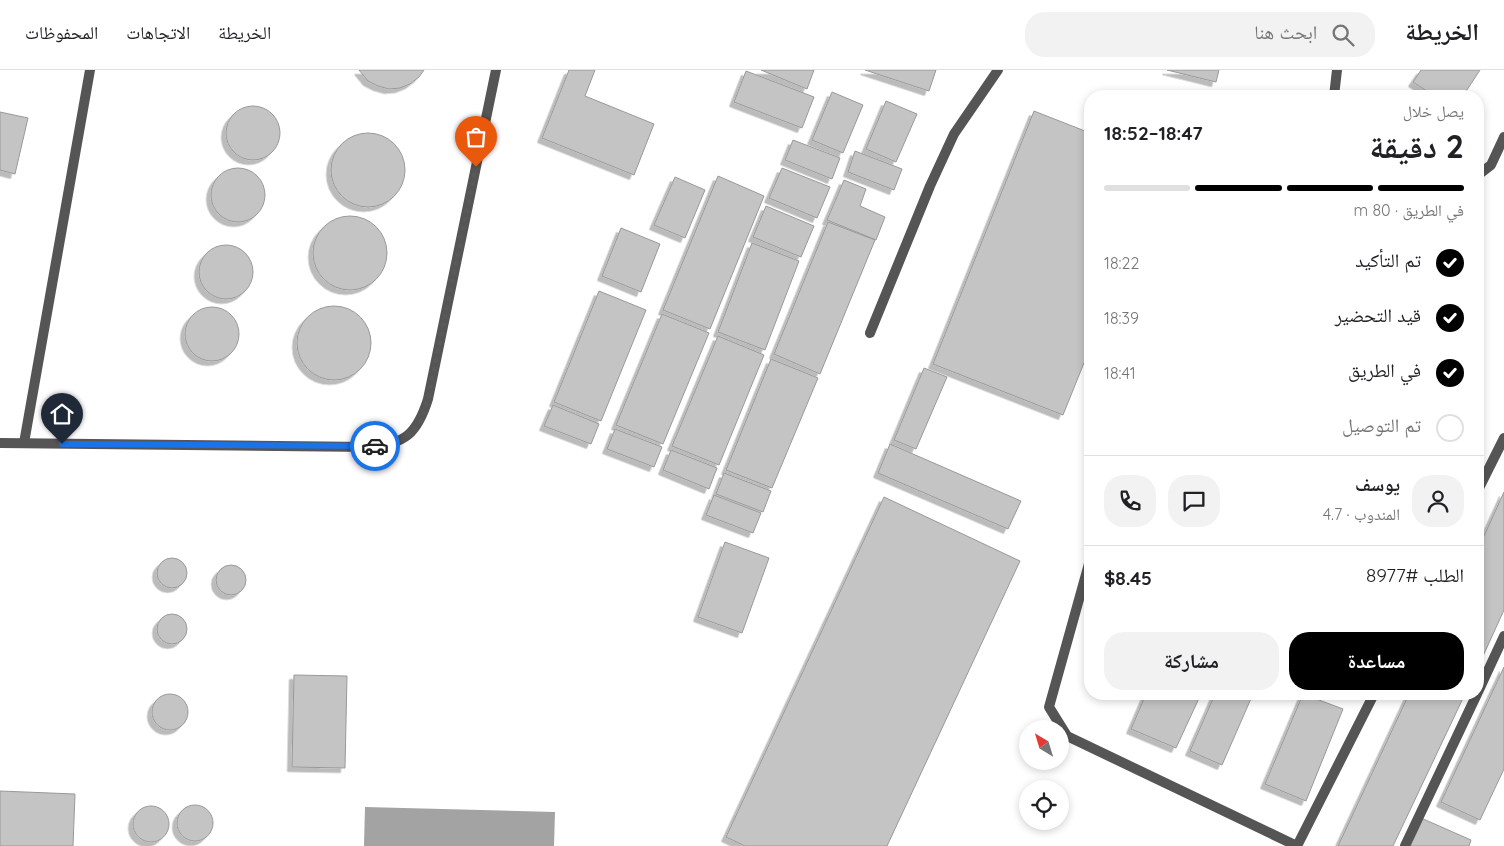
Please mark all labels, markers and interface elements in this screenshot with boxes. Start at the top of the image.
search box [1025,12,1375,57]
text: الخريطة [1405,16,1479,46]
text: ابحث هنا [1254,20,1317,44]
text: المحفوظات [25,21,98,44]
text: الاتجاهات [126,21,190,44]
text: الخريطة [218,21,271,44]
icon: search [1329,21,1357,49]
text: يصل خلال [1403,101,1464,121]
pin [455,116,497,167]
text: 18:47–18:52 [1104,121,1203,145]
icon: bag [462,123,490,151]
text: 2 دقيقة [1370,126,1464,166]
text: في الطريق · 80 m [1353,200,1464,220]
text: تم التأكيد [1355,248,1421,272]
icon: check [1436,249,1464,277]
text: 18:22 [1104,253,1139,273]
text: قيد التحضير [1335,303,1421,327]
icon: check [1436,304,1464,332]
text: 18:39 [1104,308,1139,328]
text: في الطريق [1348,358,1421,382]
icon: check [1436,359,1464,387]
text: 18:41 [1104,363,1136,383]
pin [41,393,83,444]
icon: home [48,400,76,428]
text: تم التوصيل [1342,413,1421,437]
courier [350,421,400,471]
icon: car [361,432,389,460]
text: يوسف [1355,472,1400,496]
button: phone [1104,475,1156,527]
button: chat [1168,475,1220,527]
button: person [1412,475,1464,527]
text: المندوب · 4.7 [1323,504,1400,524]
text: الطلب #8977 [1366,563,1464,587]
text: $8.45 [1104,566,1152,590]
button: مشاركة [1104,632,1279,690]
button: مساعدة [1289,632,1464,690]
north arrow [1019,720,1069,770]
map controls [1019,720,1069,830]
button: locate [1019,780,1069,830]

